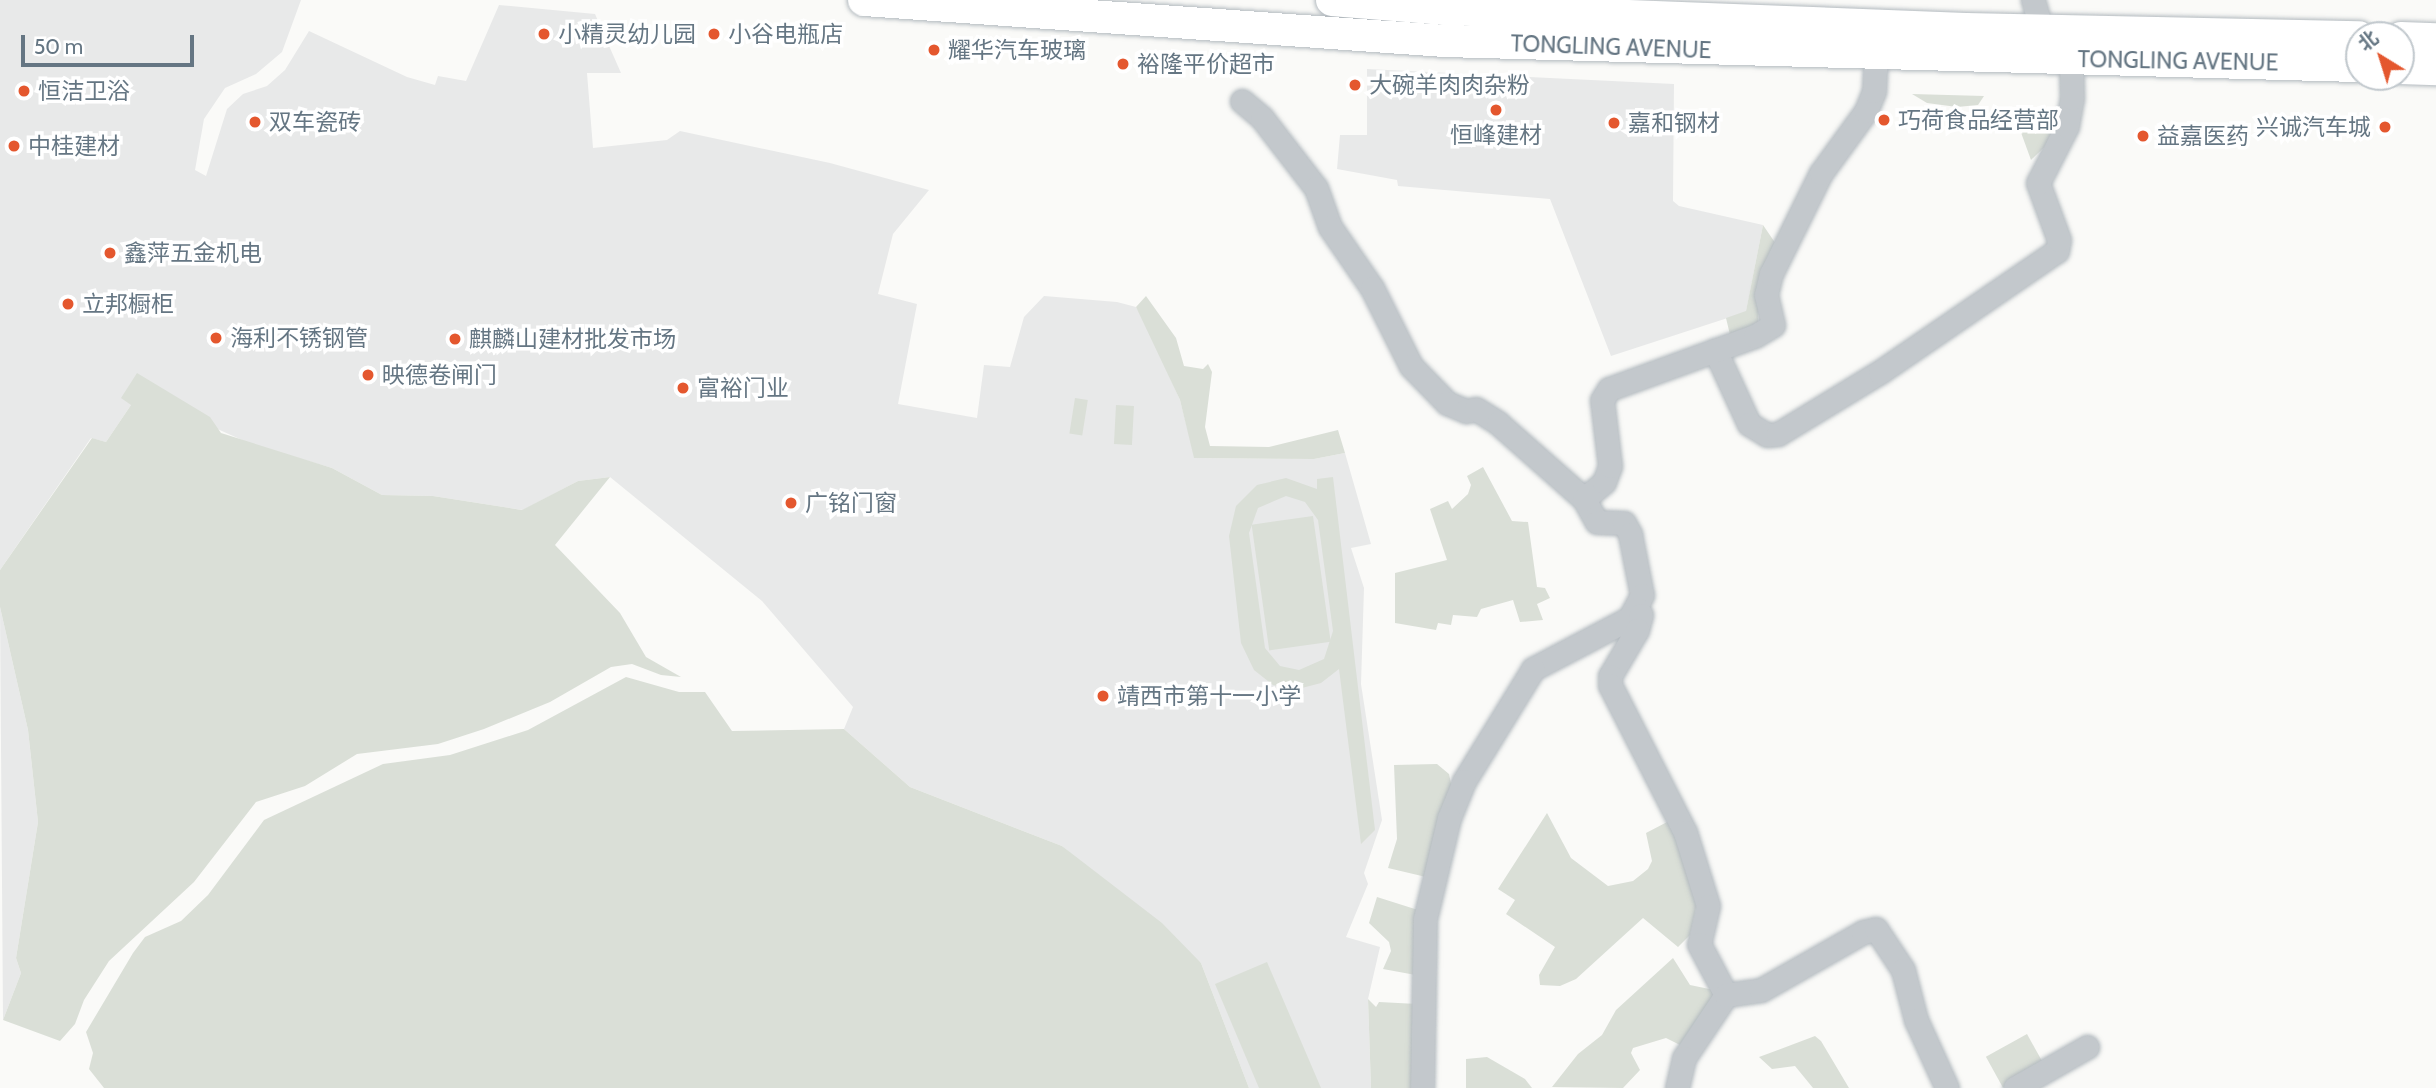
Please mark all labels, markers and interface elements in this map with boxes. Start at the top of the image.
place label: 小精灵幼儿园 [558,20,696,48]
place label: 小谷电瓶店 [728,20,843,48]
scale bar [24,21,198,65]
north arrow [2345,21,2415,91]
marker: 小精灵幼儿园 [536,26,552,42]
marker: 小谷电瓶店 [706,26,722,42]
text: 北 [2353,26,2383,56]
street label: TONGLING AVENUE [1510,30,1712,64]
text: 50 m [34,34,83,59]
place label: 耀华汽车玻璃 [948,36,1086,64]
marker: 耀华汽车玻璃 [926,42,942,58]
street label: TONGLING AVENUE [2077,45,2279,77]
place label: 裕隆平价超市 [1137,50,1275,78]
marker: 裕隆平价超市 [1115,56,1131,72]
place label: 大碗羊肉肉杂粉 [1369,71,1530,99]
place label: 恒洁卫浴 [38,77,130,105]
marker: 大碗羊肉肉杂粉 [1347,77,1363,93]
marker: 恒洁卫浴 [16,83,32,99]
marker: 恒峰建材 [1488,102,1504,118]
place label: 巧荷食品经营部 [1898,106,2059,134]
place label: 双车瓷砖 [269,108,361,136]
place label: 嘉和钢材 [1628,109,1720,137]
marker: 巧荷食品经营部 [1876,112,1892,128]
place label: 兴诚汽车城 [2256,113,2371,141]
marker: 双车瓷砖 [247,114,263,130]
marker: 嘉和钢材 [1606,115,1622,131]
marker: 兴诚汽车城 [2377,119,2393,135]
place label: 恒峰建材 [1450,121,1542,149]
place label: 益嘉医药 [2157,122,2249,150]
marker: 益嘉医药 [2135,128,2151,144]
place label: 中桂建材 [28,132,120,160]
marker: 中桂建材 [6,138,22,154]
place label: 鑫萍五金机电 [124,239,262,267]
marker: 鑫萍五金机电 [102,245,118,261]
place label: 立邦橱柜 [82,290,174,318]
marker: 立邦橱柜 [60,296,76,312]
place label: 海利不锈钢管 [230,324,368,352]
place label: 麒麟山建材批发市场 [469,325,676,353]
marker: 海利不锈钢管 [208,330,224,346]
marker: 麒麟山建材批发市场 [447,331,463,347]
place label: 映德卷闸门 [382,361,497,389]
marker: 映德卷闸门 [360,367,376,383]
place label: 富裕门业 [697,374,789,402]
marker: 富裕门业 [675,380,691,396]
place label: 广铭门窗 [805,489,897,517]
marker: 广铭门窗 [783,495,799,511]
place label: 靖西市第十一小学 [1117,682,1301,710]
marker: 靖西市第十一小学 [1095,688,1111,704]

